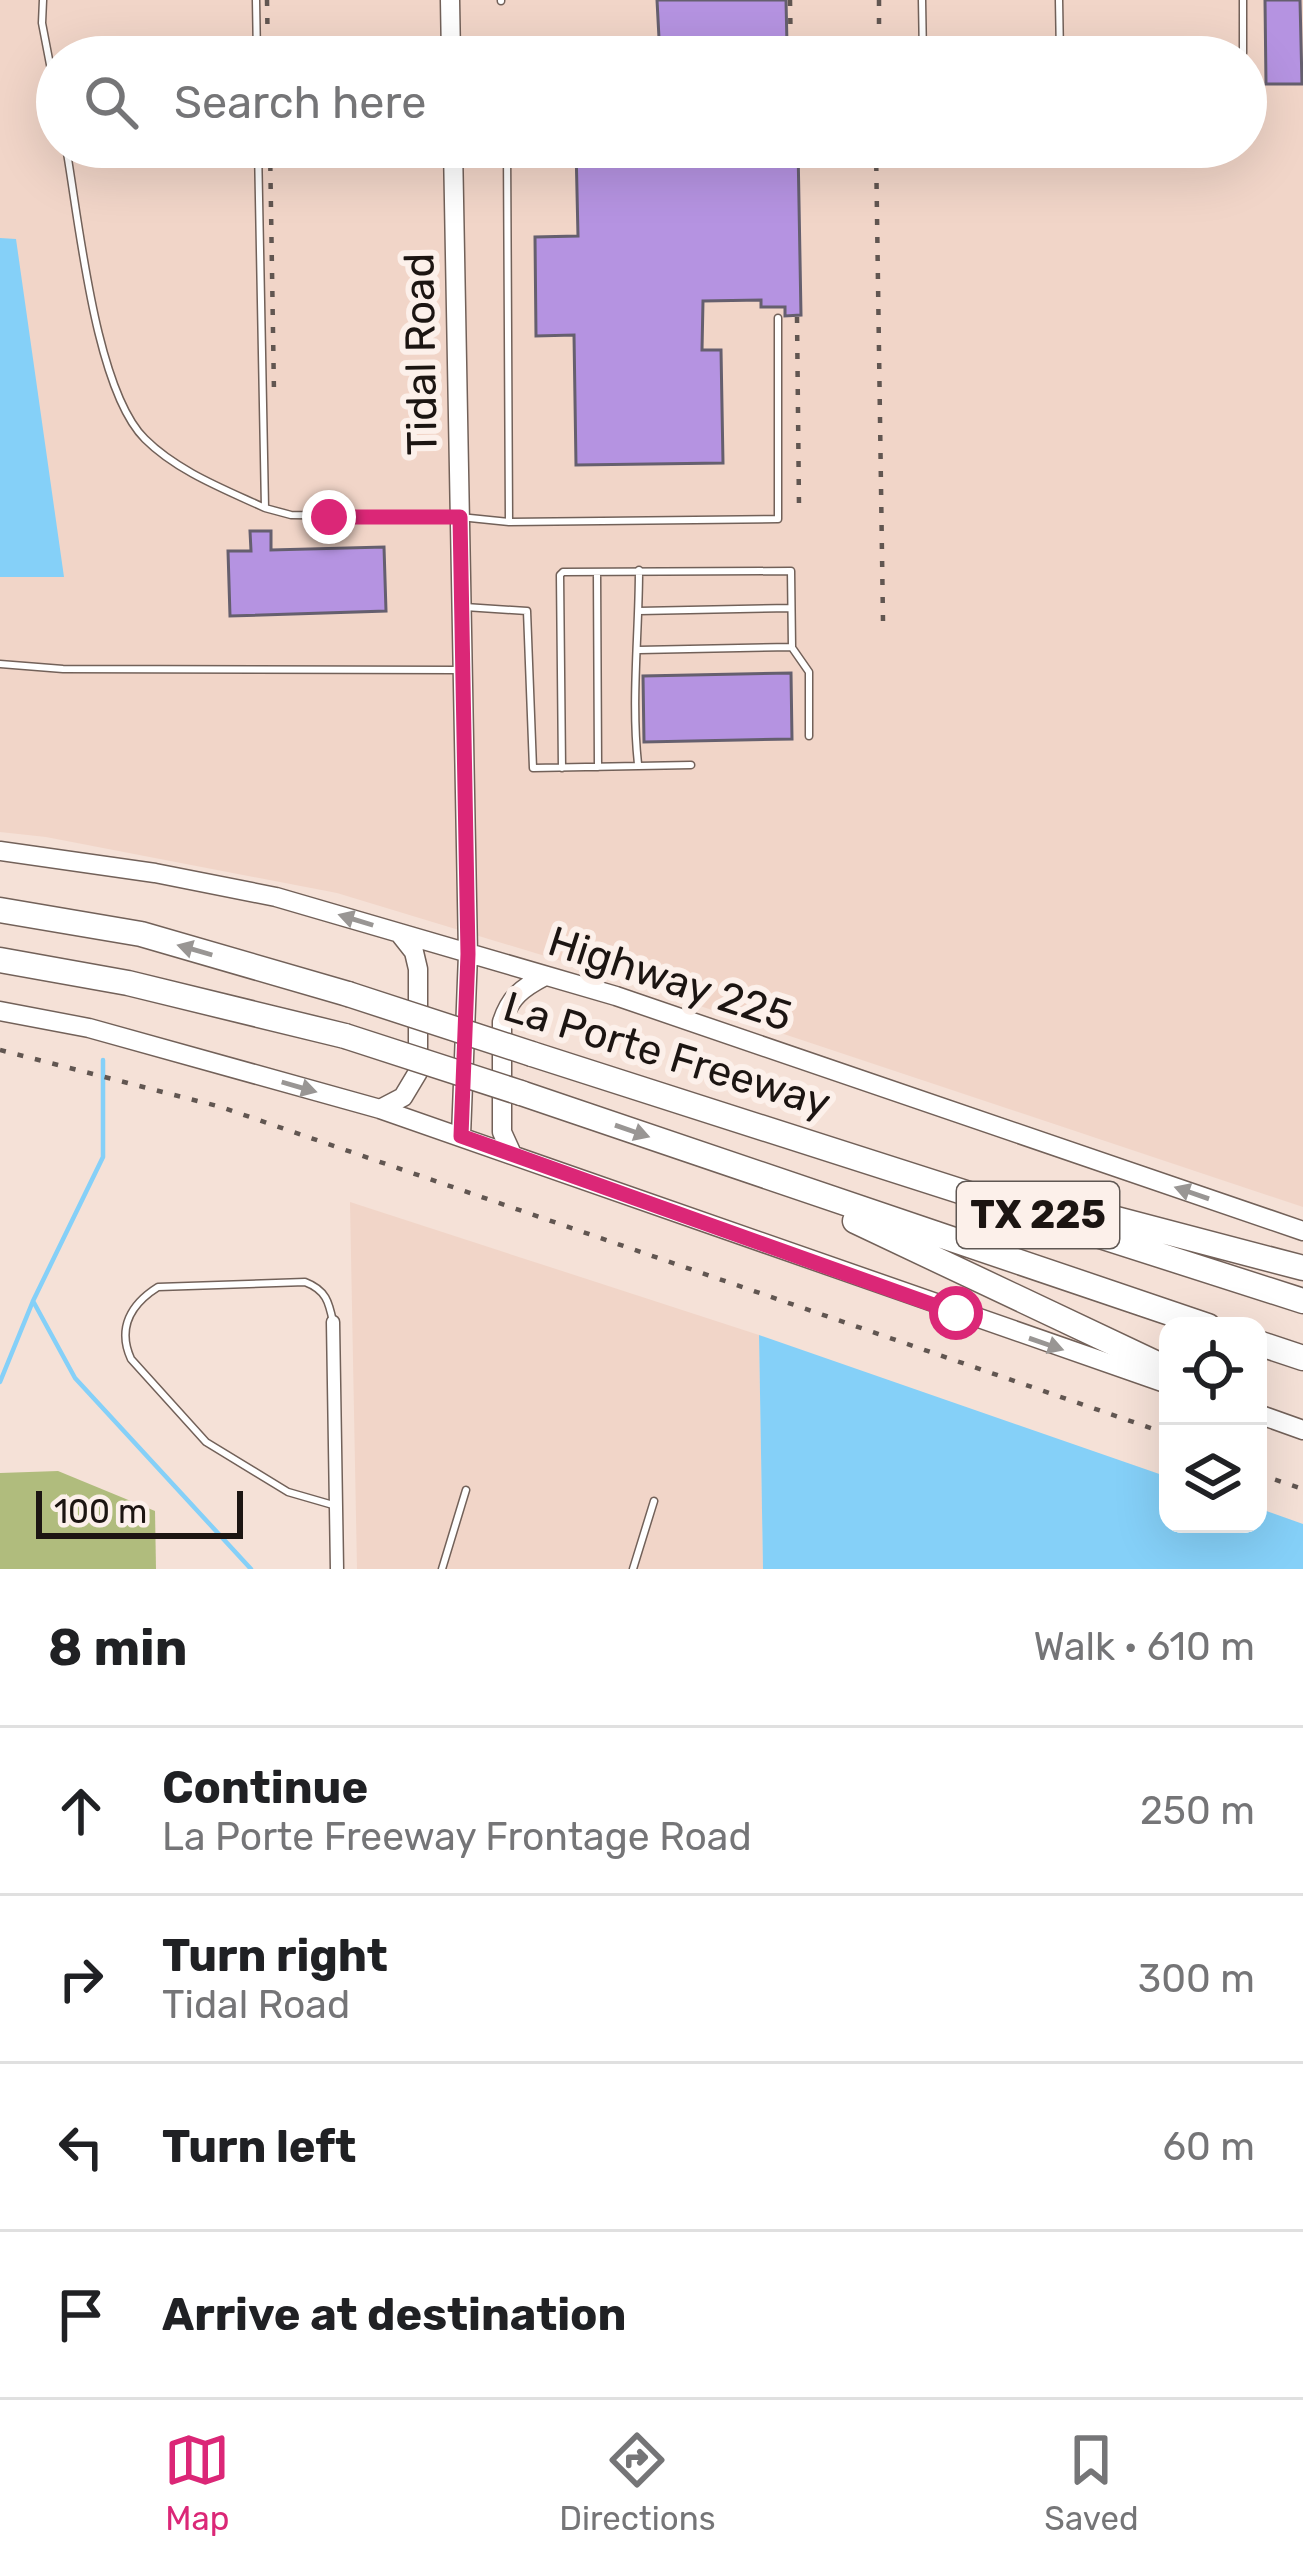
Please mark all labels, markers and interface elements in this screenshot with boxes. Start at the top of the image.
search box [36,36,1267,168]
icon: search [78,69,144,135]
text: Search here [174,76,426,129]
street label: Tidal Road [394,252,448,456]
route end [302,490,356,544]
one-way arrow [337,910,374,928]
street label: Highway 225 [542,916,798,1042]
one-way arrow [176,939,213,958]
street label: La Porte Freeway [498,982,836,1128]
one-way arrow [281,1078,318,1097]
one-way arrow [614,1123,651,1142]
road number: TX 225 [957,1182,1119,1248]
one-way arrow [1173,1183,1210,1202]
route start [929,1286,983,1340]
map controls [1159,1317,1267,1533]
button: locate [1159,1317,1267,1425]
one-way arrow [1029,1335,1065,1354]
button: layers [1159,1425,1267,1533]
scale bar [36,1485,243,1538]
text: 100 m [54,1492,147,1531]
text: 8 min [48,1617,188,1678]
text: Walk · 610 m [1034,1624,1255,1670]
text: Continue [162,1761,368,1814]
icon: ahead [48,1778,114,1844]
text: 250 m [1140,1788,1255,1834]
text: La Porte Freeway Frontage Road [162,1814,752,1860]
text: Turn right [162,1929,388,1982]
icon: right [48,1946,114,2012]
text: 300 m [1138,1956,1255,2002]
text: Tidal Road [162,1982,350,2028]
icon: left [48,2114,114,2180]
text: Turn left [162,2120,356,2173]
text: 60 m [1162,2124,1255,2170]
icon: arrive [48,2282,114,2348]
text: Arrive at destination [162,2288,627,2341]
tab: Map [164,2427,230,2538]
tab: Directions [559,2427,716,2538]
tab: Saved [1044,2427,1139,2538]

